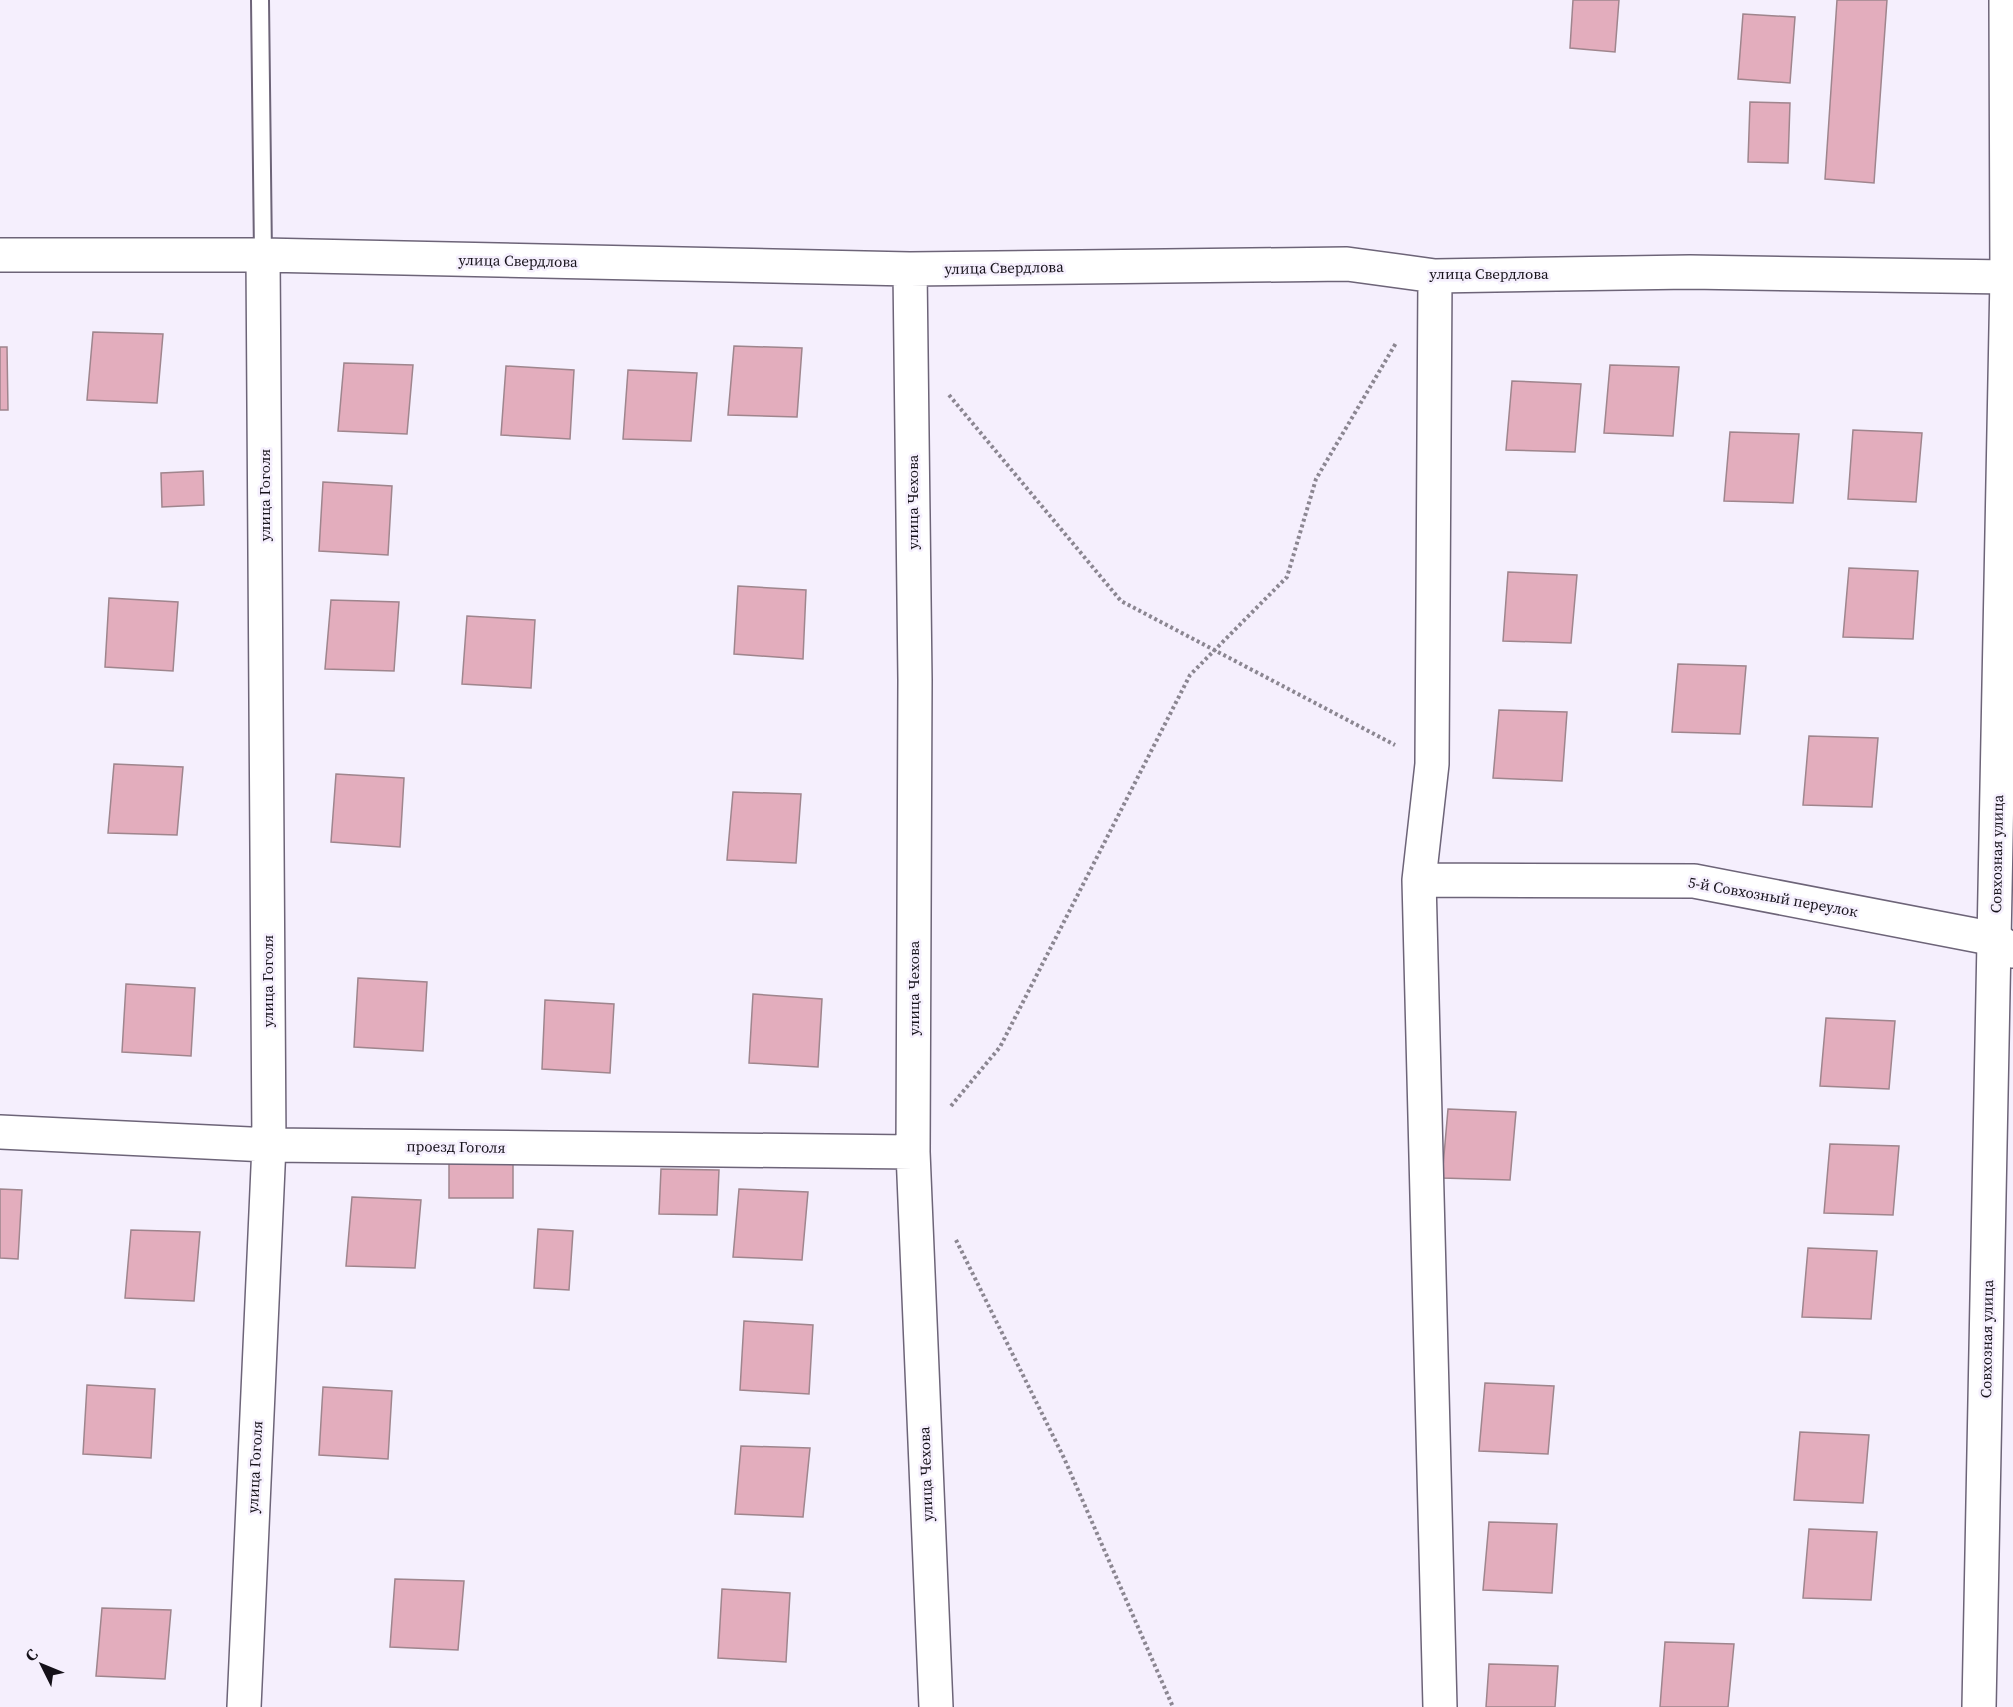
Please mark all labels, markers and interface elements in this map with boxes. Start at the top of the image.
street label: улица Свердлова [458,249,578,272]
street label: улица Свердлова [944,256,1064,279]
street label: улица Свердлова [1429,263,1549,284]
street label: улица Гоголя [254,449,275,541]
street label: улица Чехова [902,454,923,549]
street label: Совхозная улица [1985,794,2008,913]
street label: 5-й Совхозный переулок [1687,871,1860,922]
street label: улица Гоголя [257,935,278,1027]
street label: улица Чехова [903,940,924,1035]
street label: проезд Гоголя [406,1135,506,1158]
street label: Совхозная улица [1975,1279,1998,1398]
street label: улица Гоголя [242,1420,267,1514]
street label: улица Чехова [913,1426,938,1522]
north arrow [12,1635,72,1695]
text: С [20,1644,43,1666]

